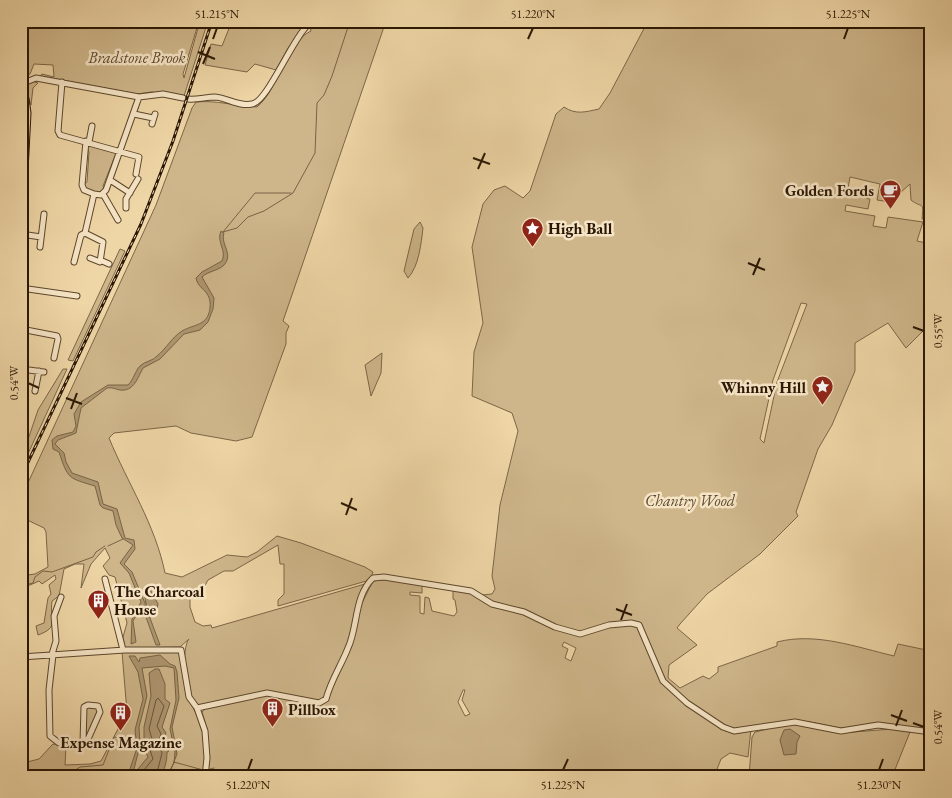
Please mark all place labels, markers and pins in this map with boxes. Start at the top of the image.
cafe icon: Golden Fords [878,178,902,209]
place label: Golden Fords [785,180,874,201]
place icon: High Ball [520,216,544,247]
place label: High Ball [548,218,613,239]
place icon: Whinny Hill [810,375,834,406]
place label: Whinny Hill [721,377,806,398]
place label: The Charcoal House [114,581,205,620]
building icon: The Charcoal House [86,588,110,619]
building icon: Pillbox [260,697,284,728]
place label: Pillbox [288,699,336,720]
building icon: Expense Magazine [109,701,133,732]
place label: Expense Magazine [60,732,182,753]

